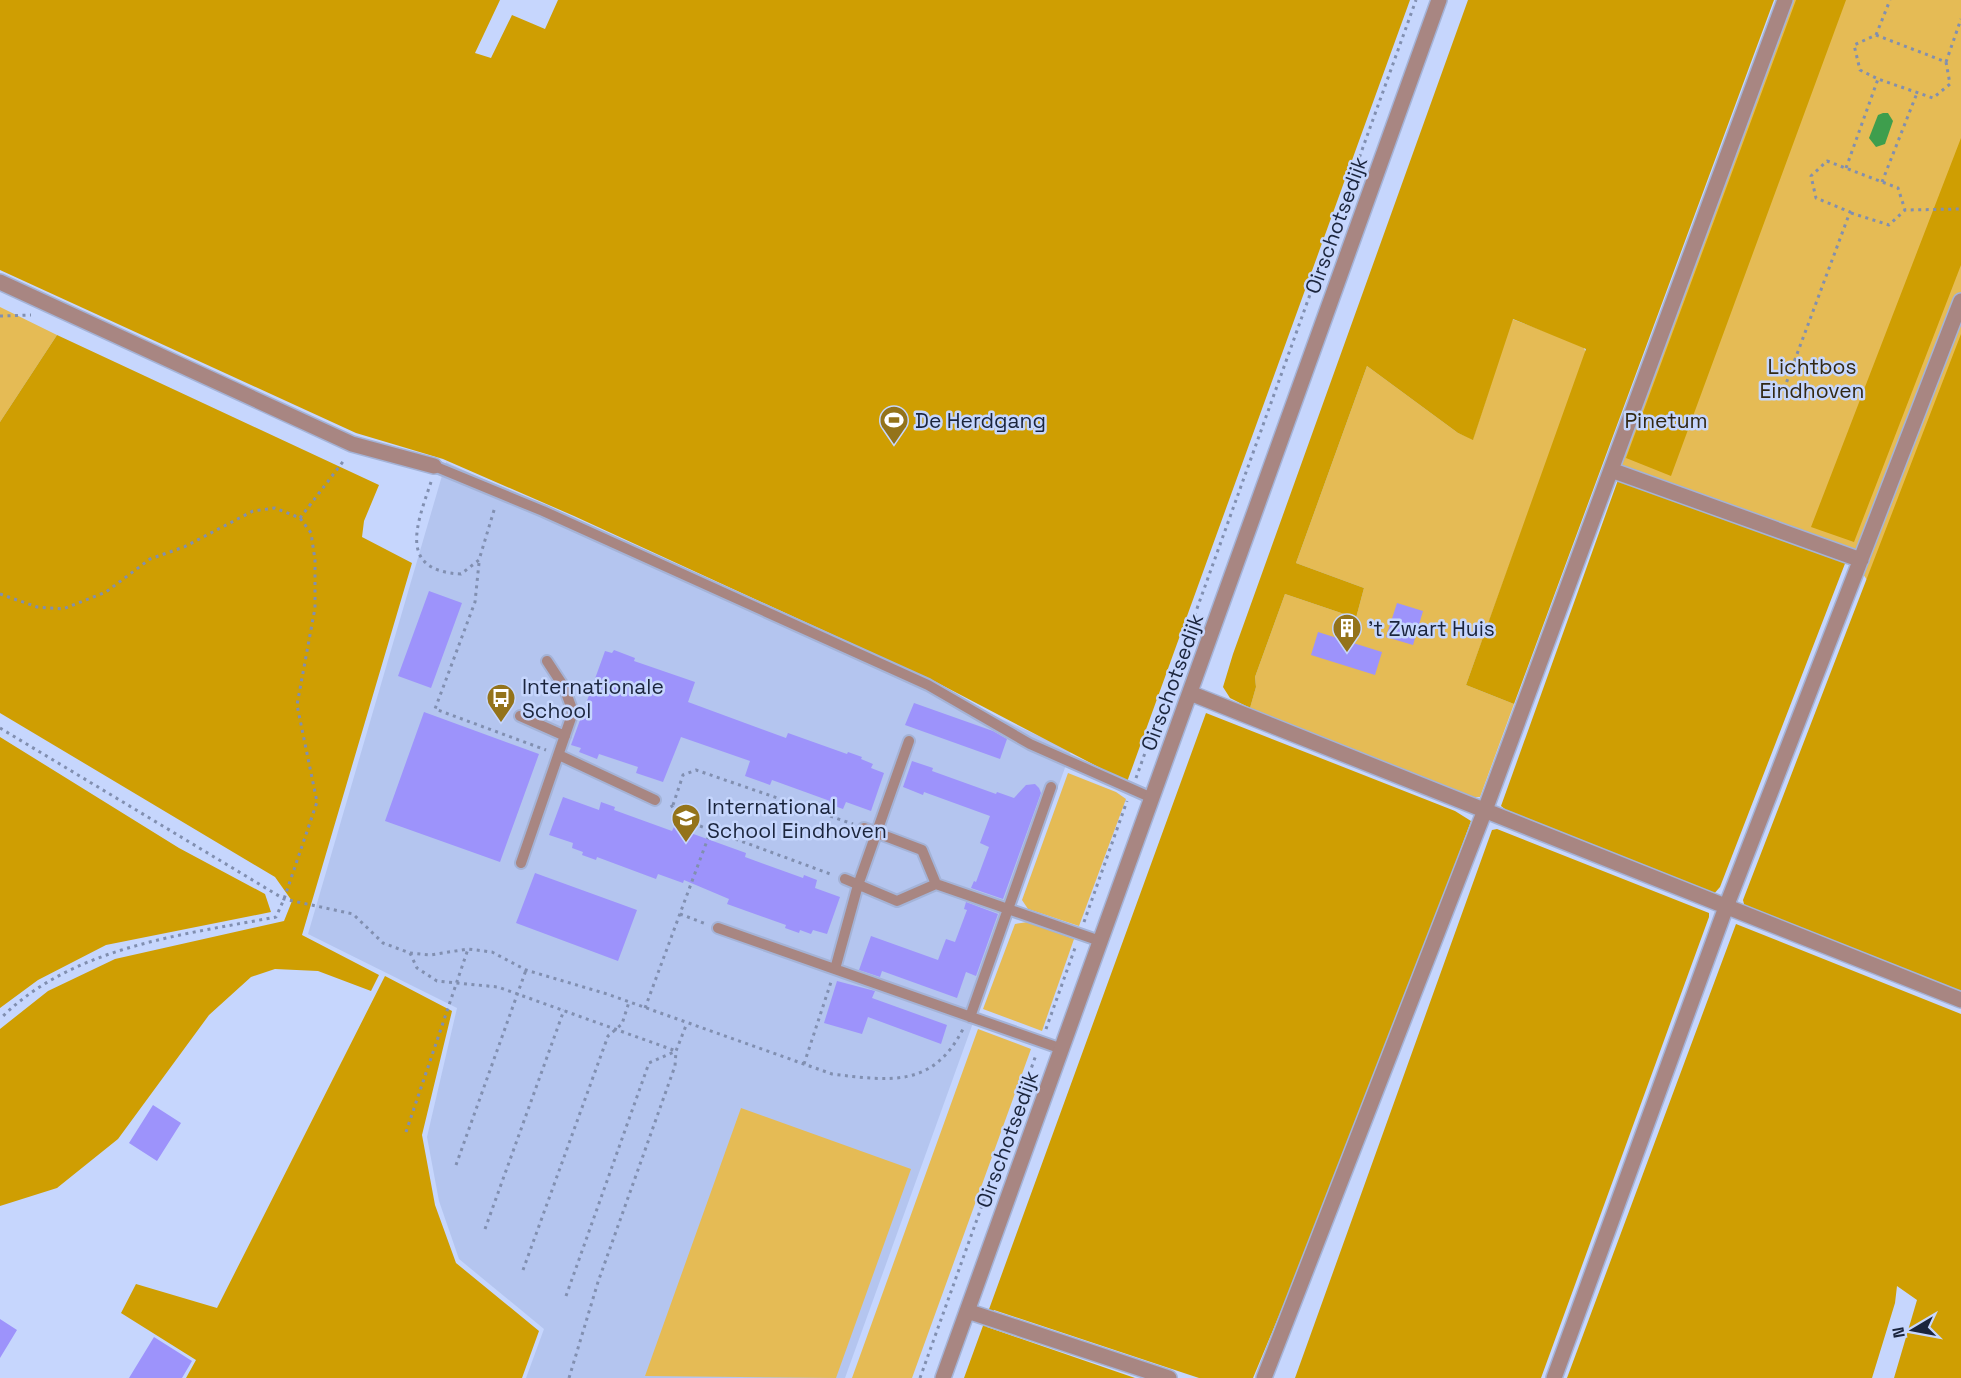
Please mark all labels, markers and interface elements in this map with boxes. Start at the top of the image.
street label: Oirschotsedijk [1299,153,1373,297]
park label: Lichtbos Eindhoven [1760,353,1864,404]
sports icon: De Herdgang [878,404,910,446]
place label: De Herdgang [915,407,1046,434]
park label: Pinetum [1624,407,1708,434]
street label: Oirschotsedijk [1135,610,1209,754]
building icon: 't Zwart Huis [1331,612,1363,654]
place label: 't Zwart Huis [1368,615,1495,642]
place label: Internationale School [522,673,664,724]
bus stop icon: Internationale School [485,682,517,724]
place label: International School Eindhoven [707,793,887,844]
school or university icon: International School Eindhoven [670,802,702,844]
street label: Oirschotsedijk [970,1067,1044,1211]
north arrow [1883,1300,1943,1360]
text: N [1887,1325,1910,1340]

